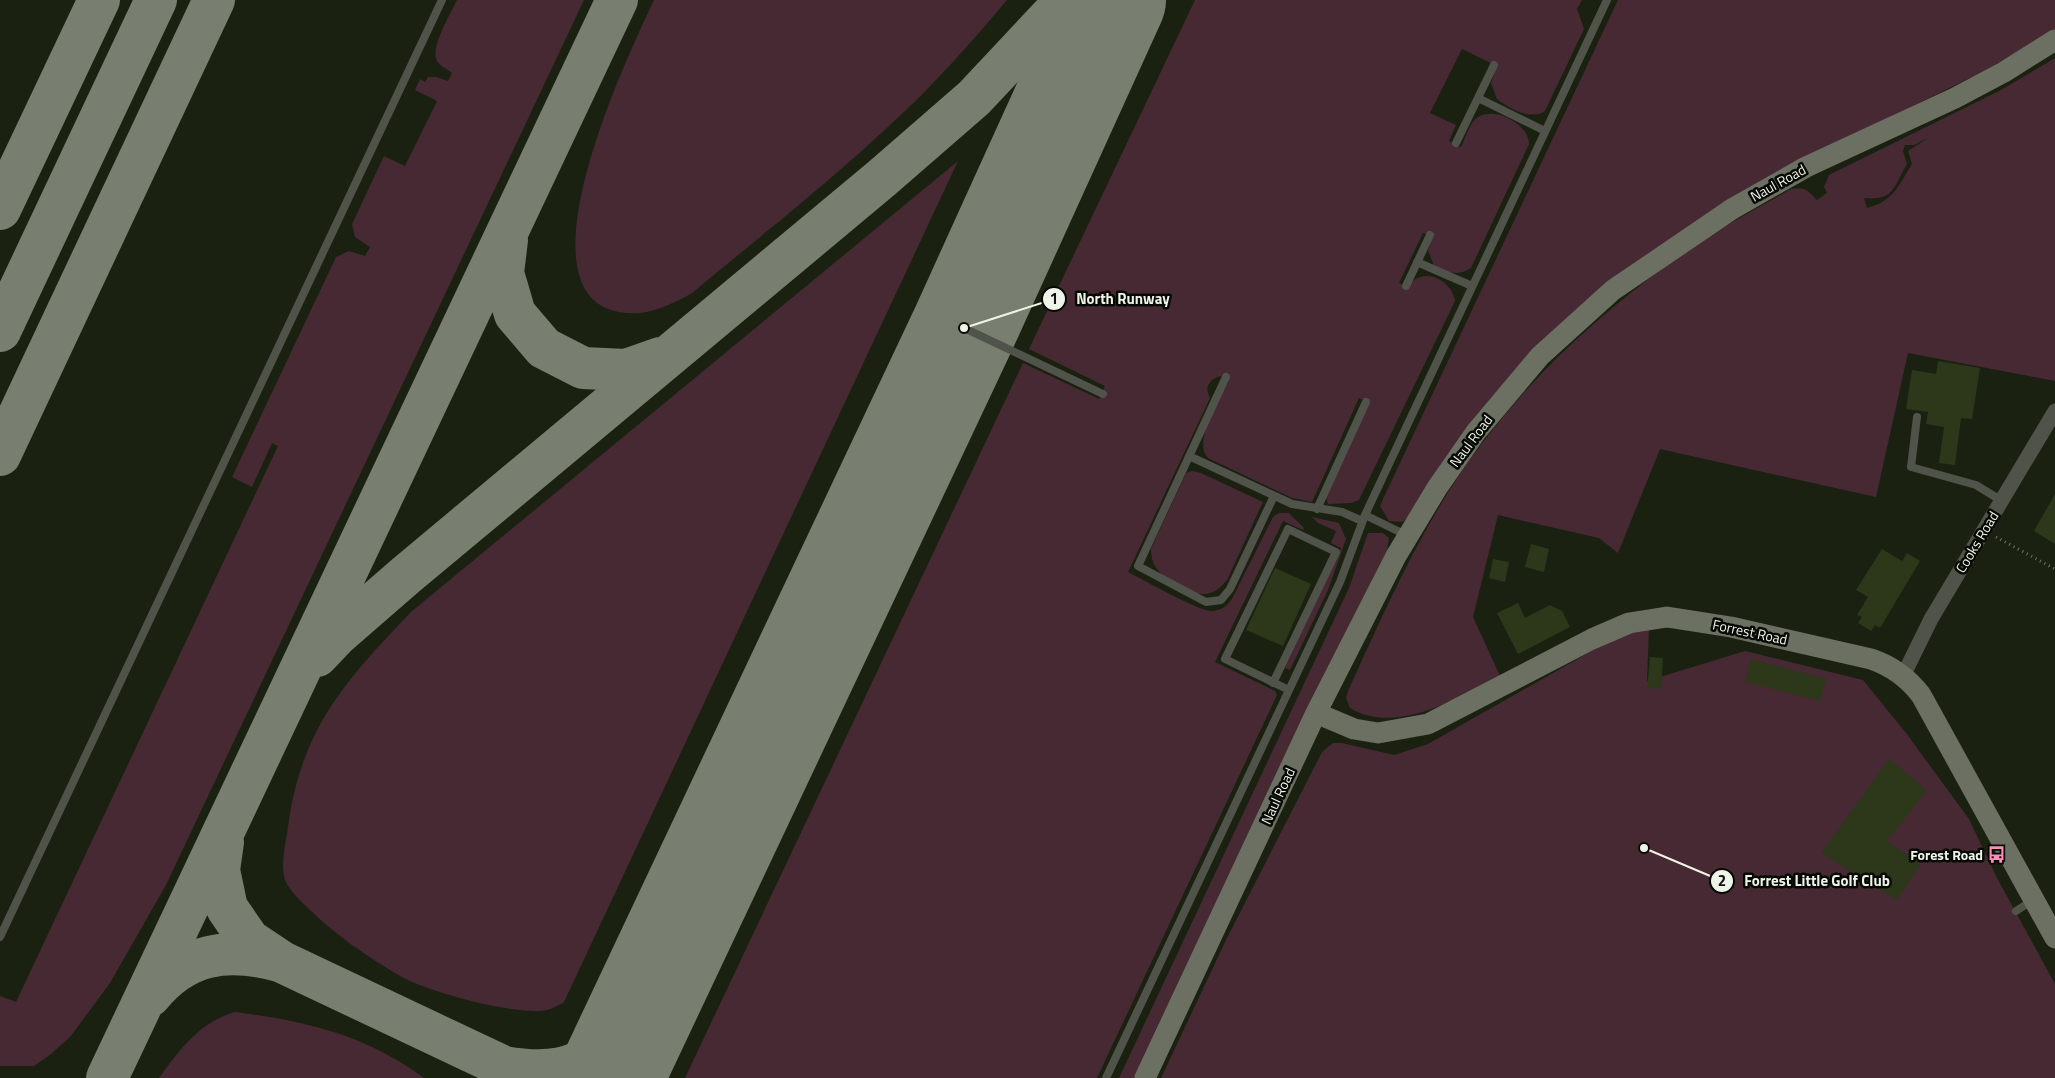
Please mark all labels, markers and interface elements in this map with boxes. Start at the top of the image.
street label: Naul Road [1746,159,1809,206]
callout: North Runway [1041,284,1180,314]
text: 1 [1050,287,1058,310]
text: North Runway [1076,287,1170,310]
street label: Naul Road [1444,410,1497,471]
street label: Cooks Road [1950,507,2003,577]
street label: Forrest Road [1711,613,1789,650]
street label: Naul Road [1255,764,1300,828]
place label: Forest Road [1910,844,1983,865]
bus stop icon: Forest Road [1987,845,2007,865]
callout: Forrest Little Golf Club [1709,866,1900,896]
text: 2 [1718,869,1726,892]
text: Forrest Little Golf Club [1744,869,1890,892]

